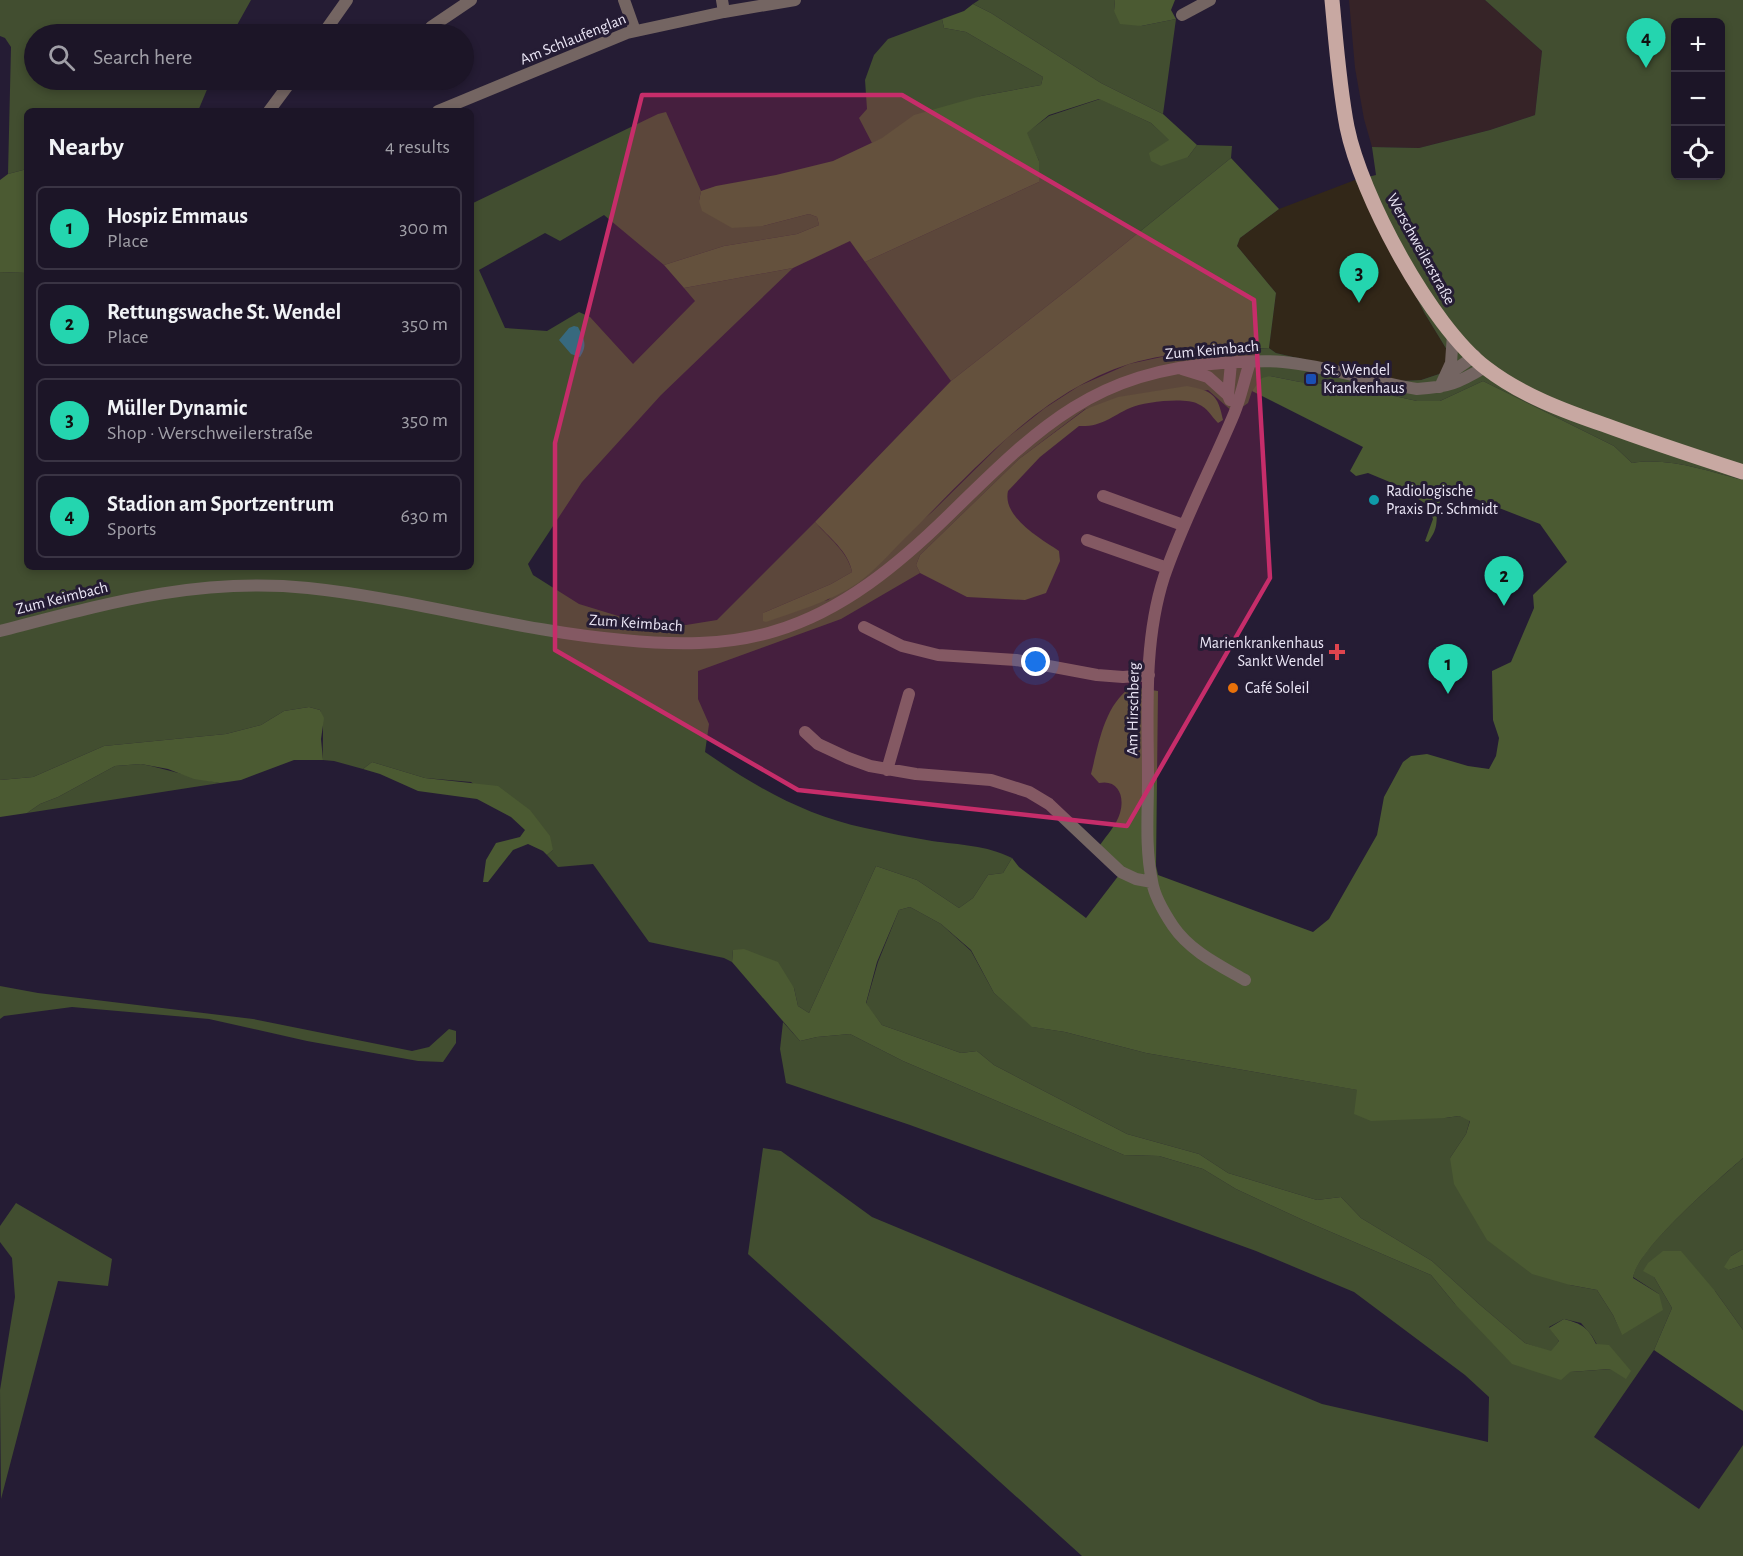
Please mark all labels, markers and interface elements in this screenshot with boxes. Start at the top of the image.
street label: Am Schlaufenglan [518,10,628,68]
map controls [1671,18,1725,180]
button: + [1671,18,1725,72]
pin: 4 [1626,19,1666,68]
search box [24,24,474,90]
icon: search [45,41,78,74]
text: Search here [93,46,192,68]
button: − [1671,72,1725,126]
button: locate [1671,126,1725,180]
text: Nearby [48,134,124,160]
text: 4 results [385,137,450,157]
street label: Werschweilerstraße [1384,191,1458,307]
text: Hospiz Emmaus [107,205,248,227]
text: 1 [66,218,73,238]
text: 300 m [399,218,448,238]
text: Place [107,231,148,251]
pin: 3 [1340,254,1378,303]
text: Rettungswache St. Wendel [107,301,341,323]
text: 2 [65,314,74,334]
text: 350 m [402,314,448,334]
text: Place [107,327,148,347]
street label: Zum Keimbach [1164,338,1260,362]
place label: St. Wendel Krankenhaus [1323,362,1405,396]
marker: St. Wendel Krankenhaus [1304,372,1318,386]
text: Müller Dynamic [107,397,247,419]
text: 3 [65,410,74,430]
text: 350 m [402,410,448,430]
text: Shop · Werschweilerstraße [107,423,313,443]
place label: Radiologische Praxis Dr. Schmidt [1386,483,1498,517]
text: Stadion am Sportzentrum [107,493,334,515]
marker: Radiologische Praxis Dr. Schmidt [1367,493,1381,507]
text: 4 [64,506,75,526]
text: 630 m [401,506,448,526]
text: Sports [107,519,156,539]
pin: 2 [1484,556,1524,606]
street label: Zum Keimbach [14,579,110,617]
street label: Zum Keimbach [588,612,684,634]
place label: Marienkrankenhaus Sankt Wendel [1199,635,1324,669]
marker: Marienkrankenhaus Sankt Wendel [1328,643,1346,661]
pin: 1 [1428,644,1468,694]
your location [1021,647,1050,676]
street label: Am Hirschberg [1124,662,1142,756]
place label: Café Soleil [1245,680,1309,696]
marker: Café Soleil [1226,681,1240,695]

